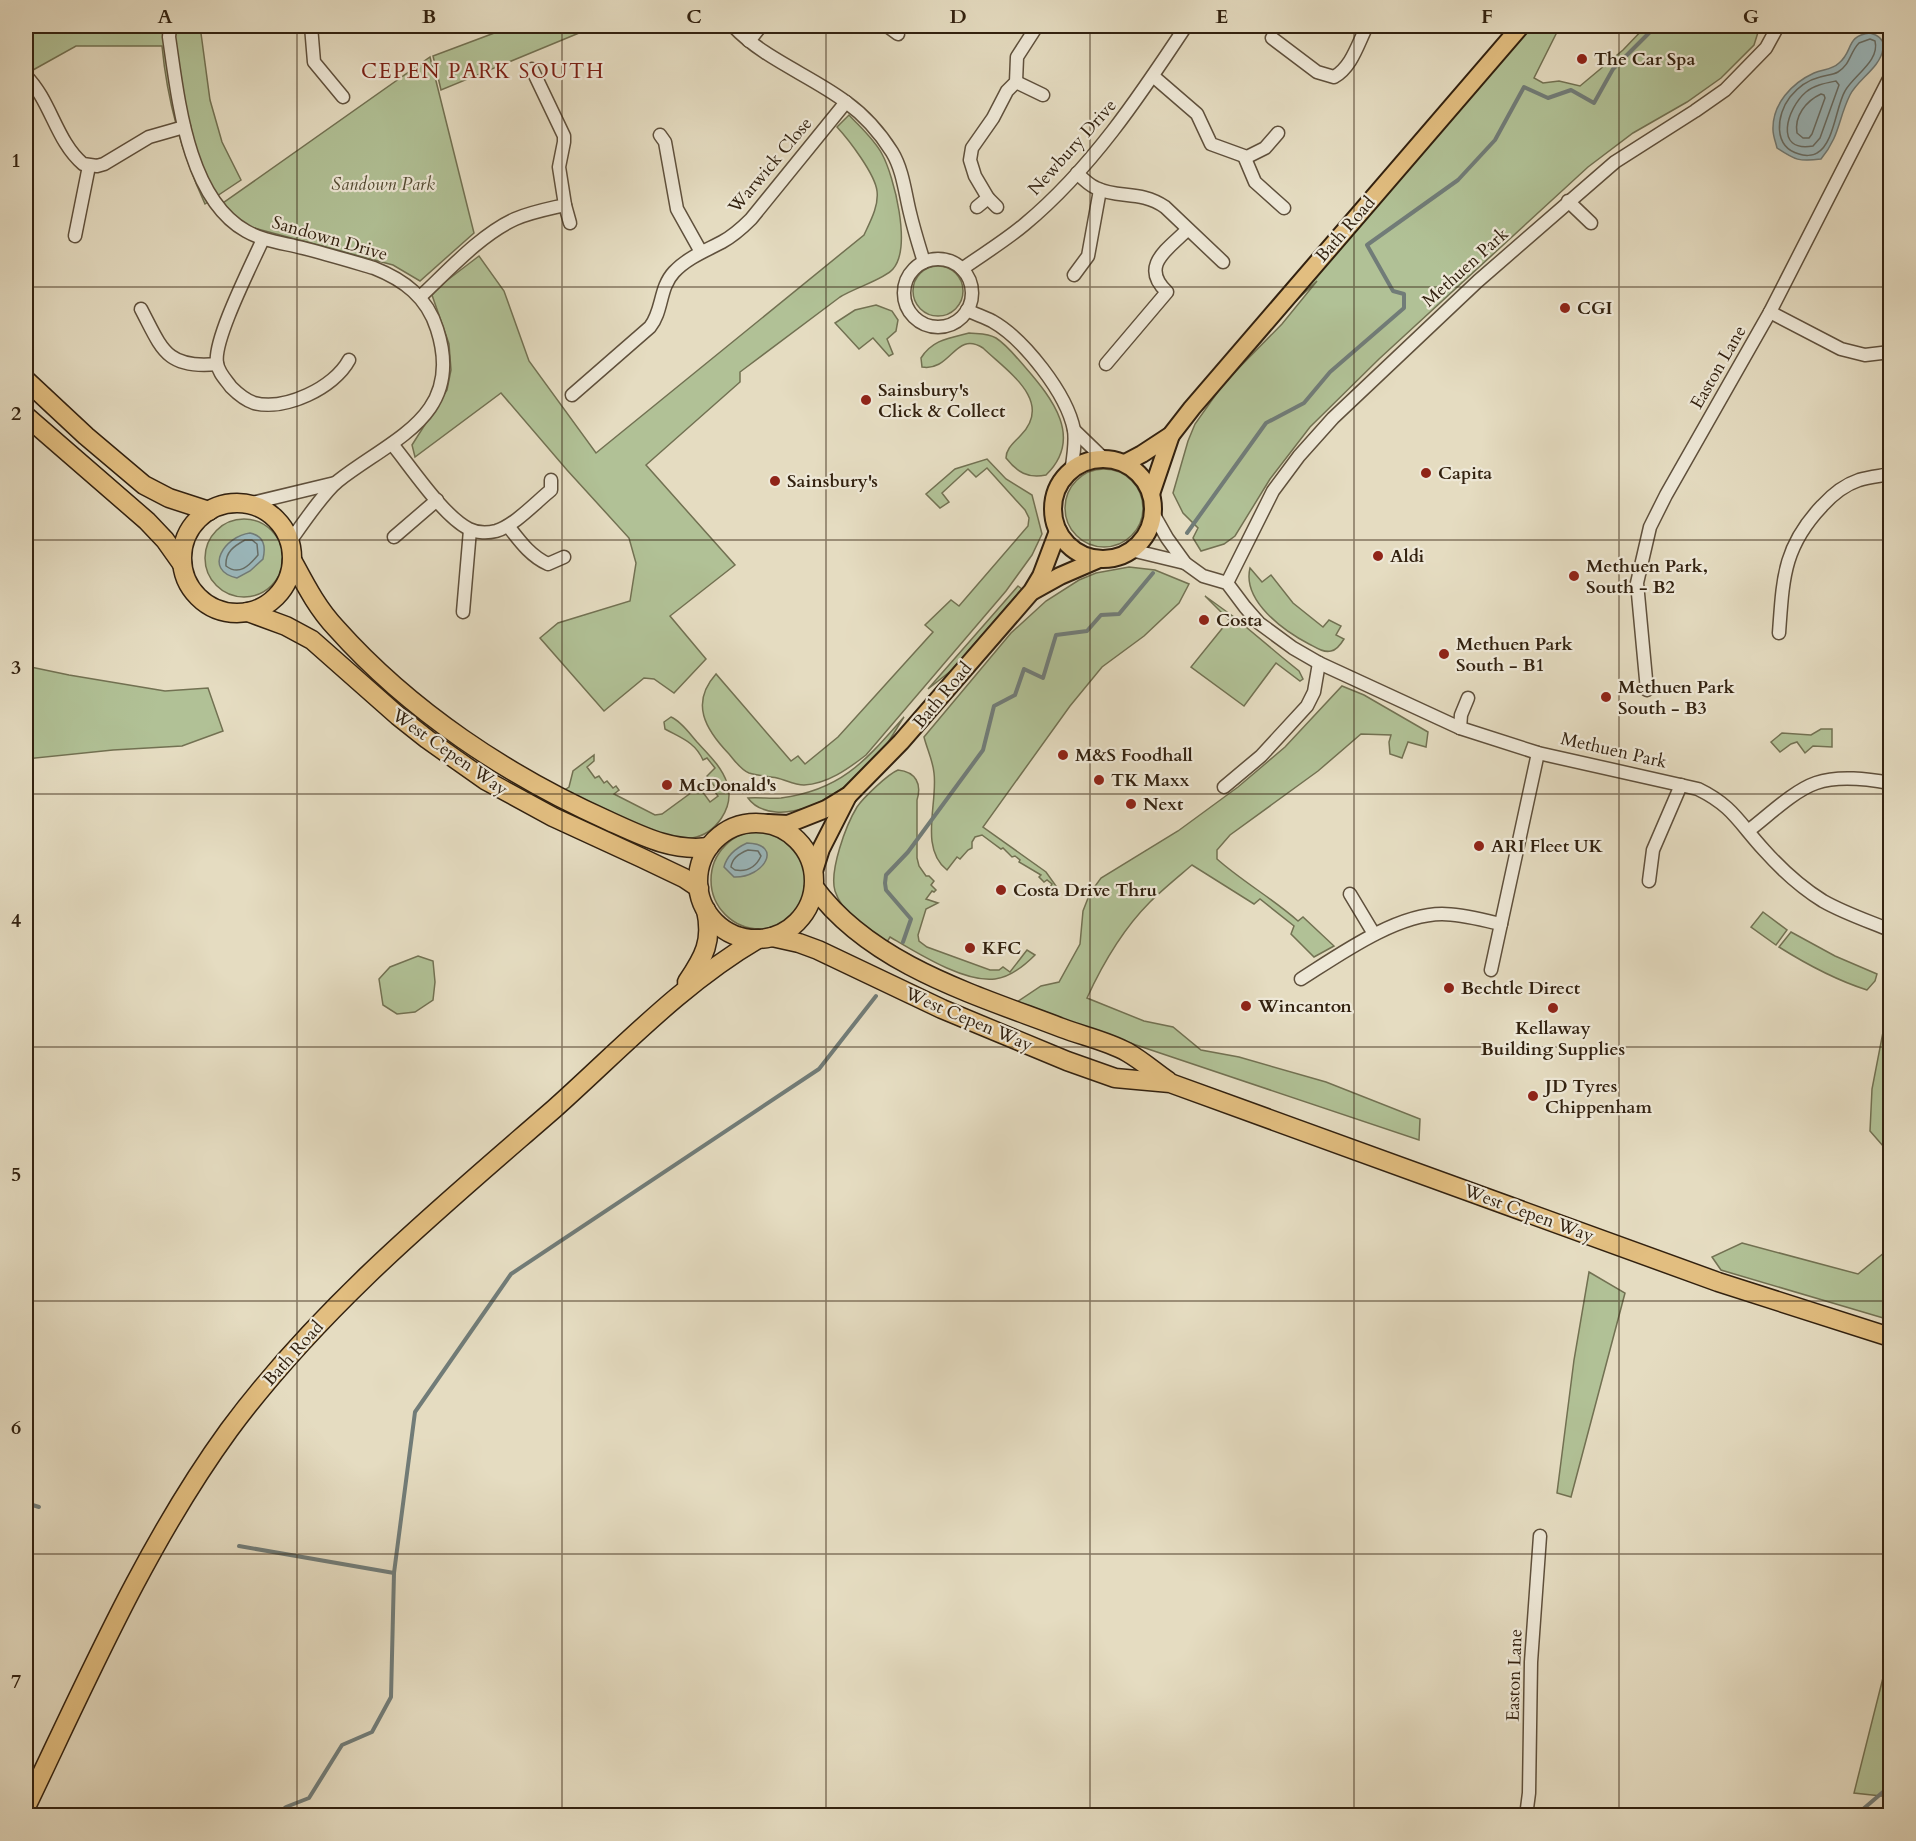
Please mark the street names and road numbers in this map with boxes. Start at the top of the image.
street label: Newbury Drive [1022,94,1122,201]
street label: Warwick Close [722,112,818,220]
street label: Bath Road [1310,191,1381,268]
street label: Sandown Drive [269,210,391,267]
street label: Methuen Park [1417,222,1514,313]
street label: Easton Lane [1684,321,1752,414]
street label: Bath Road [907,656,978,734]
street label: West Cepen Way [386,702,513,802]
street label: Methuen Park [1558,726,1670,775]
street label: West Cepen Way [900,981,1037,1058]
street label: West Cepen Way [1459,1178,1598,1249]
street label: Bath Road [257,1315,330,1391]
street label: Easton Lane [1500,1628,1529,1722]

